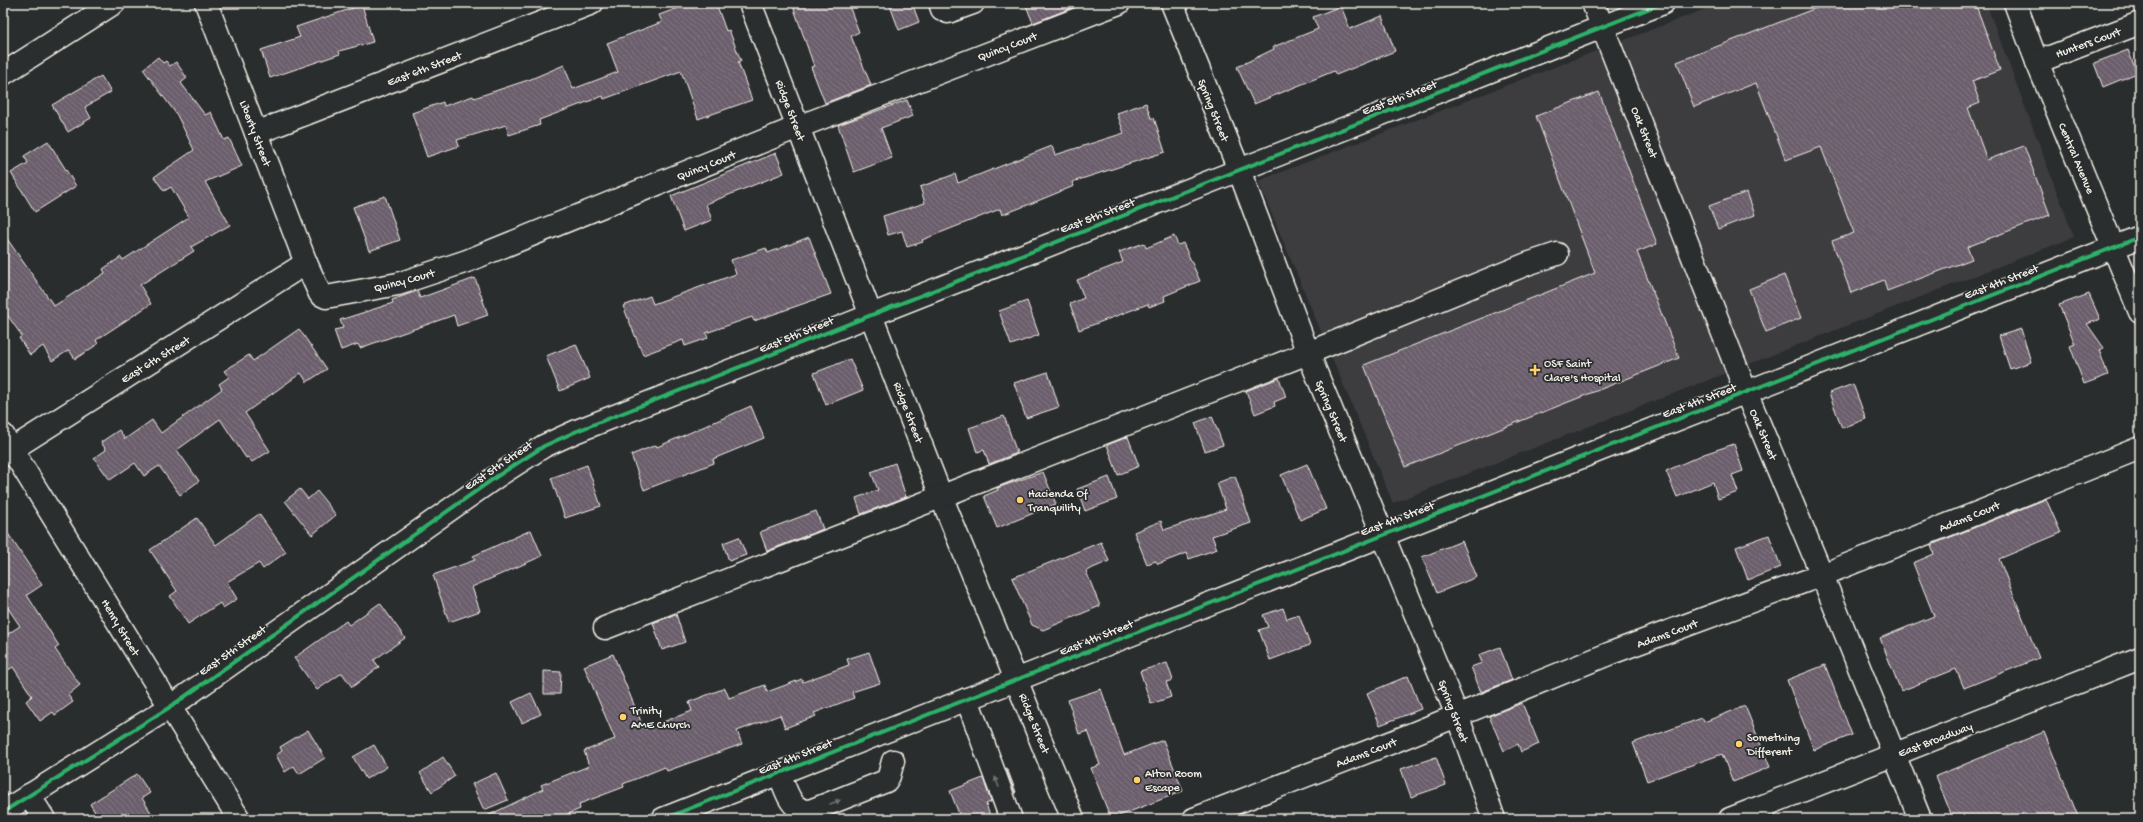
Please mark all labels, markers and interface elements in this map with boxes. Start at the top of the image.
street label: Hunters Court [2054,25,2124,62]
street label: Quincy Court [976,30,1040,66]
street label: East 6th Street [386,49,465,90]
street label: Ridge Street [771,78,807,144]
street label: Spring Street [1193,78,1231,145]
street label: East 5th Street [1360,78,1440,120]
street label: Liberty Street [235,99,273,170]
street label: Oak Street [1627,105,1660,161]
street label: Central Avenue [2054,121,2097,197]
street label: Quincy Court [675,148,739,185]
street label: East 5th Street [1058,196,1138,238]
street label: East 4th Street [1963,262,2042,303]
street label: Quincy Court [373,267,437,297]
street label: East 5th Street [758,314,837,357]
street label: East 6th Street [119,333,194,387]
place label: OSF Saint Clare's Hospital [1544,358,1621,386]
marker: OSF Saint Clare's Hospital [1529,364,1541,376]
street label: Spring Street [1311,379,1350,446]
street label: Ridge Street [889,380,925,446]
street label: East 4th Street [1661,381,1740,422]
street label: Oak Street [1745,407,1780,463]
street label: East 5th Street [463,438,537,494]
place label: Hacienda Of Tranquility [1027,488,1089,516]
marker: Hacienda Of Tranquility [1015,495,1025,505]
street label: East 4th Street [1359,499,1438,540]
street label: Adams Court [1937,499,2003,536]
street label: Henry Street [97,597,142,660]
street label: East 4th Street [1058,617,1137,660]
street label: Adams Court [1635,617,1701,652]
street label: East 5th Street [197,623,270,680]
street label: Spring Street [1434,679,1471,746]
street label: Ridge Street [1015,692,1052,757]
place label: Trinity AME Church [630,705,691,733]
marker: Trinity AME Church [618,712,628,722]
street label: East Broadway [1897,720,1975,761]
place label: Something Different [1746,732,1800,760]
street label: Adams Court [1334,735,1400,772]
street label: East 4th Street [757,736,836,779]
marker: Something Different [1734,739,1744,749]
place label: Alton Room Escape [1145,768,1202,796]
marker: Alton Room Escape [1132,775,1142,785]
one-way arrow [994,776,1000,788]
one-way arrow [830,798,842,804]

